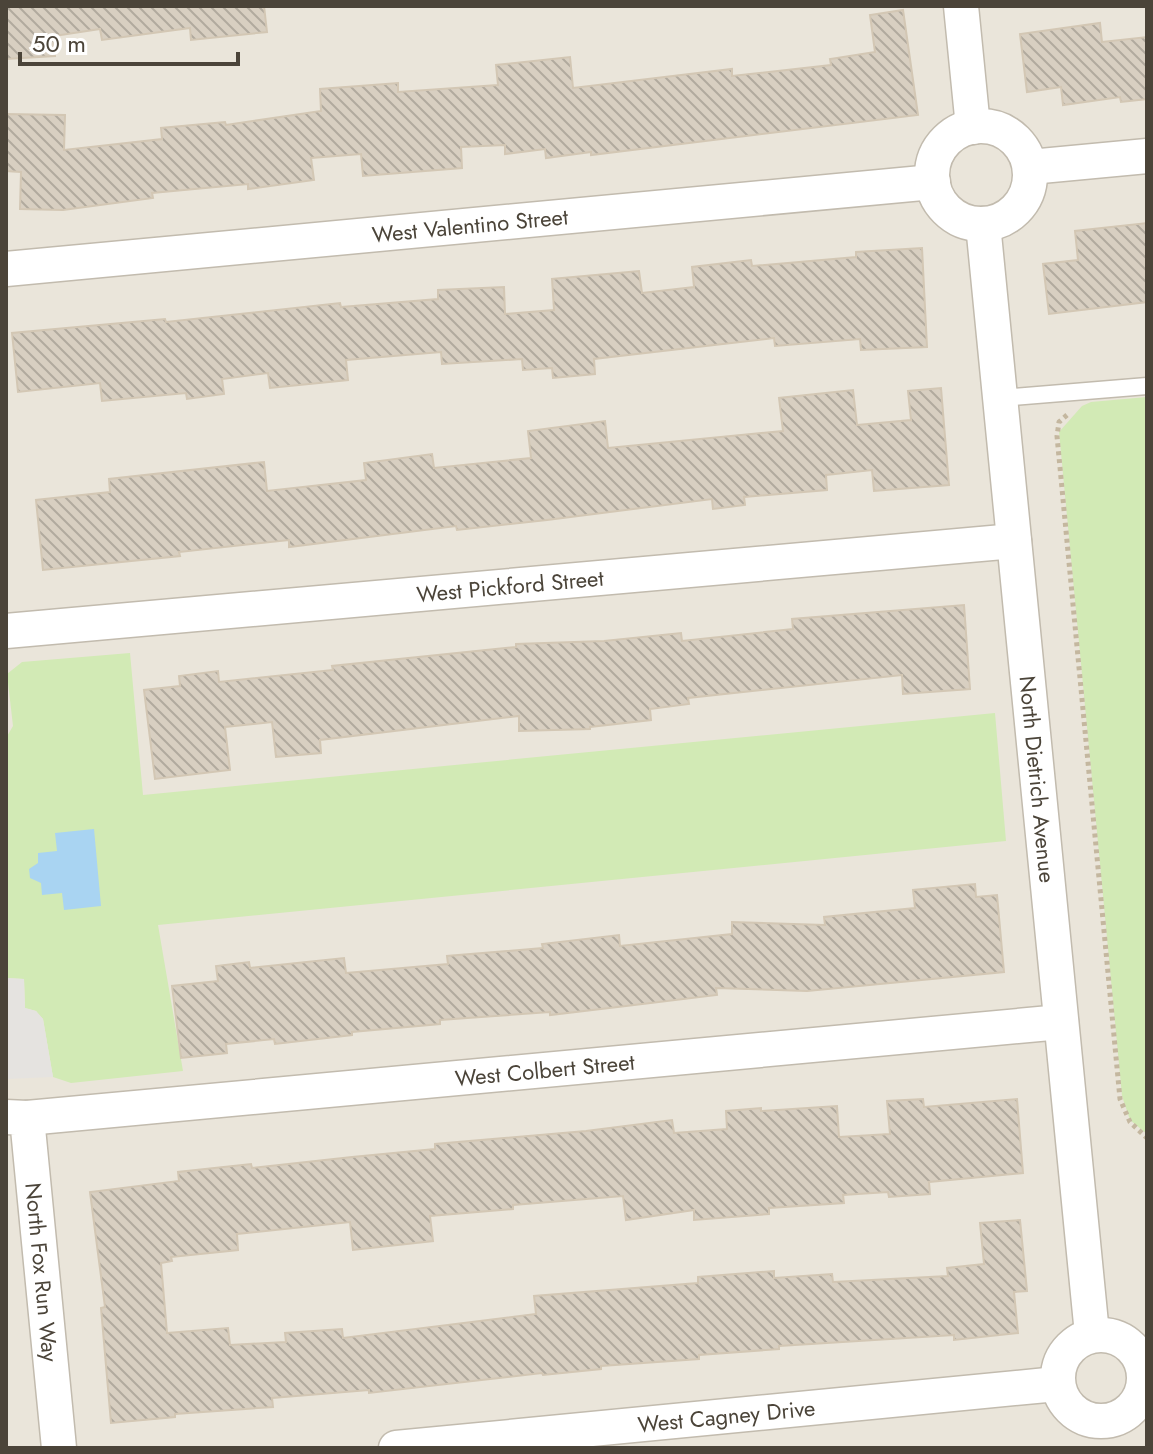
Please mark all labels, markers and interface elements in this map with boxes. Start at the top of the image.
scale bar [20,16,238,66]
text: 50 m [32,26,86,61]
street label: West Valentino Street [371,200,570,251]
street label: West Pickford Street [415,562,606,610]
street label: North Dietrich Avenue [1011,674,1064,884]
street label: West Colbert Street [454,1046,637,1094]
street label: North Fox Run Way [17,1181,67,1364]
street label: West Cagney Drive [636,1391,817,1441]

